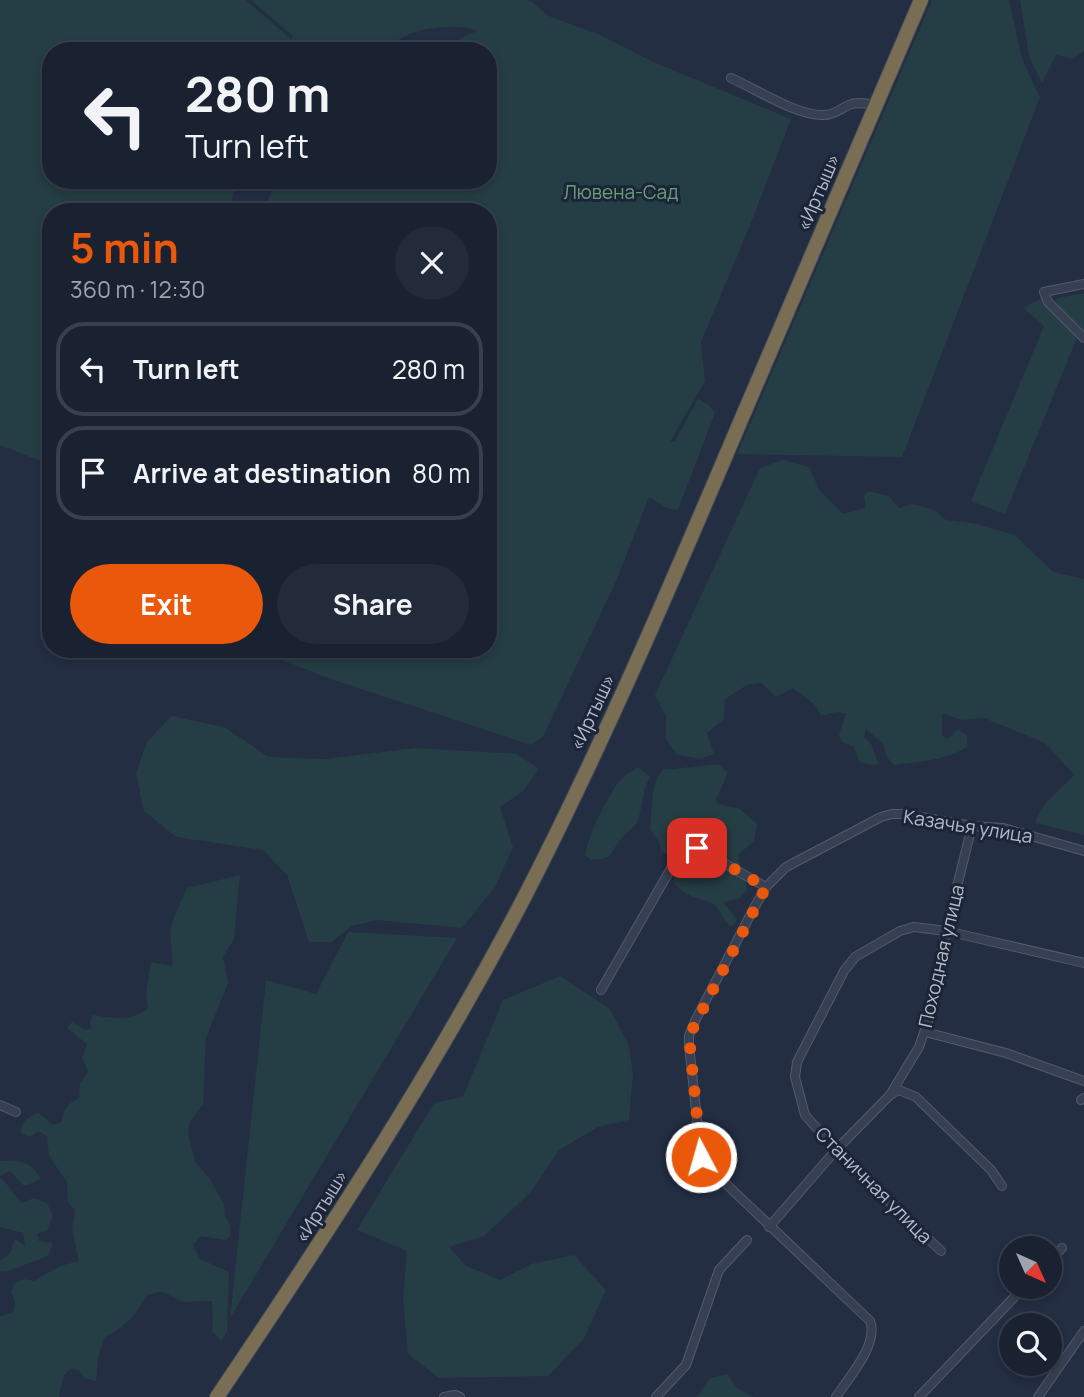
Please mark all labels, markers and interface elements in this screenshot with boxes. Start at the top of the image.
text: 280 m [185,60,330,127]
icon: left [70,70,161,161]
text: Turn left [185,124,309,168]
street label: «Иртыш» [790,149,846,235]
park label: Лювена-Сад [564,179,678,205]
text: 5 min [70,218,179,276]
button: close [395,226,469,300]
text: 360 m · 12:30 [70,273,205,305]
icon: left [74,350,112,388]
text: Turn left [133,351,240,387]
text: 280 m [392,351,465,387]
icon: arrive [74,454,112,492]
text: Arrive at destination [133,455,391,491]
text: 80 m [412,455,470,491]
button: Exit [70,564,263,644]
button: Share [277,564,469,644]
street label: «Иртыш» [563,670,621,754]
street label: Казачья улица [902,803,1034,849]
pin [667,818,727,878]
icon: arrive [678,829,716,867]
street label: Походная улица [912,882,970,1030]
position arrow [664,1120,738,1194]
street label: Станичная улица [810,1121,938,1249]
street label: «Иртыш» [288,1165,354,1247]
north arrow [999,1236,1062,1298]
map controls [999,1236,1062,1376]
button: search [999,1313,1062,1376]

